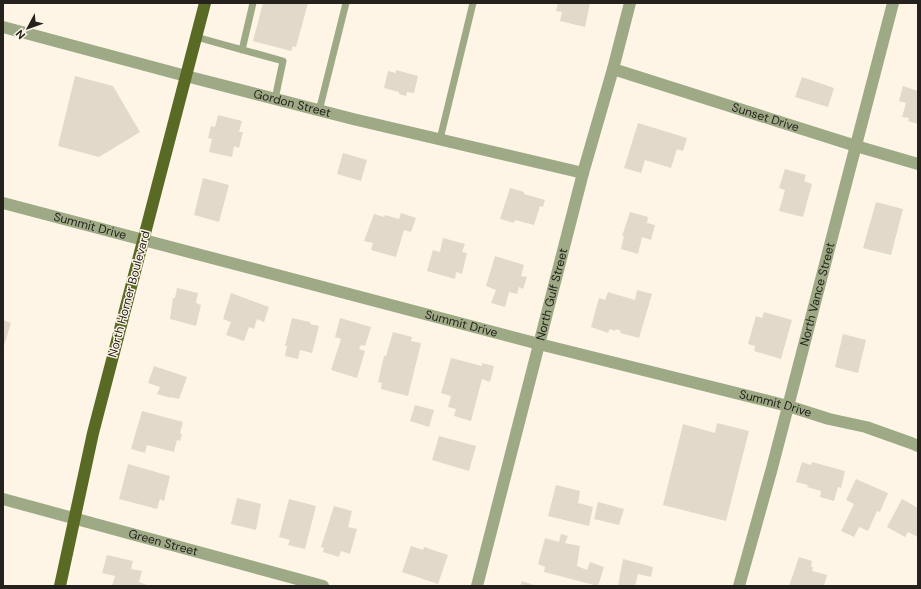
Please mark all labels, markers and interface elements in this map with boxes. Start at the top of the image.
north arrow [8,8,48,48]
text: N [13,27,28,42]
street label: Gordon Street [252,86,333,121]
street label: Sunset Drive [730,99,801,136]
street label: Summit Drive [52,209,128,243]
street label: North Horner Boulevard [104,229,154,359]
street label: North Vance Street [796,241,838,348]
street label: North Gulf Street [532,246,571,342]
street label: Summit Drive [423,306,500,341]
street label: Summit Drive [737,386,814,421]
street label: Green Street [127,525,200,560]

